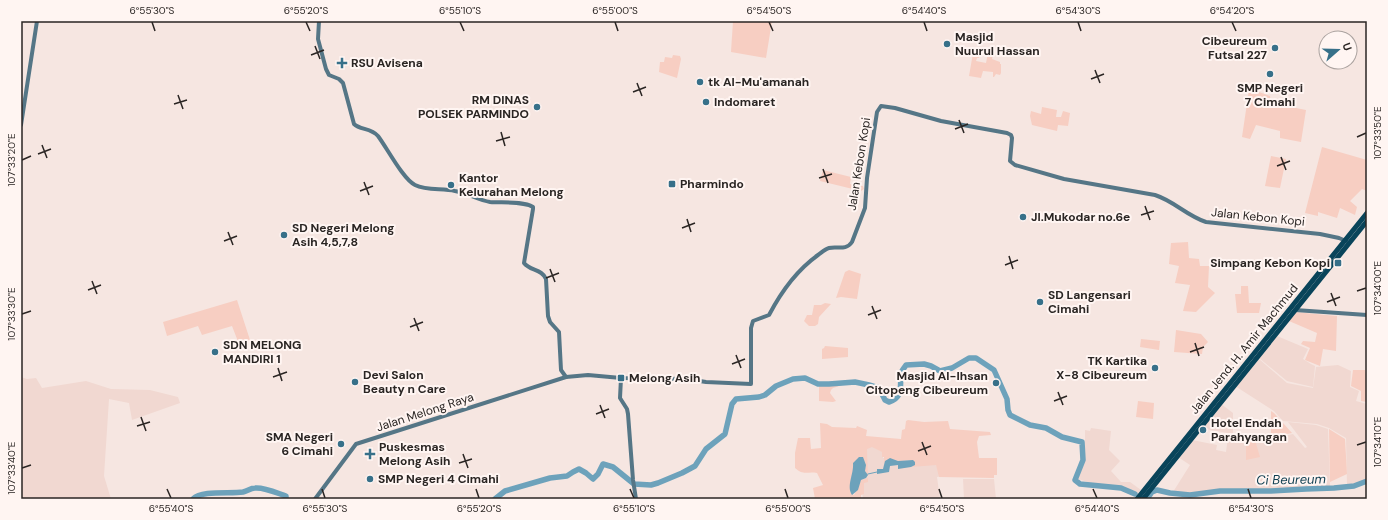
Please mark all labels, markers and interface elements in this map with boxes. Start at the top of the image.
text: 6°55'30"S [130,4,175,17]
text: 6°55'20"S [284,4,328,17]
text: 6°55'10"S [439,4,481,17]
text: 6°55'00"S [592,4,638,17]
text: 6°54'50"S [747,4,792,17]
text: 6°54'40"S [902,4,946,17]
text: 6°54'30"S [1056,4,1101,17]
text: 6°54'20"S [1210,4,1255,17]
place label: Masjid Nuurul Hassan [955,29,1040,59]
north arrow [1318,30,1358,70]
place label: Cibeureum Futsal 227 [1202,33,1268,63]
marker: Masjid Nuurul Hassan [942,39,952,49]
text: U [1340,41,1355,53]
marker: Cibeureum Futsal 227 [1270,43,1280,53]
place label: RSU Avisena [351,55,423,71]
marker: RSU Avisena [336,57,348,69]
marker: SMP Negeri 7 Cimahi [1265,69,1275,79]
place label: tk Al-Mu'amanah [708,74,809,90]
marker: tk Al-Mu'amanah [695,77,705,87]
place label: SMP Negeri 7 Cimahi [1237,80,1303,110]
place label: RM DINAS POLSEK PARMINDO [418,92,529,122]
place label: Indomaret [714,94,775,110]
marker: Indomaret [701,97,711,107]
marker: RM DINAS POLSEK PARMINDO [532,102,542,112]
text: 107°33'50"E [1371,106,1384,160]
street label: Jalan Kebon Kopi [844,116,874,212]
text: 107°33'20"E [5,133,18,187]
place label: Kantor Kelurahan Melong [459,170,564,200]
place label: Pharmindo [680,176,744,192]
marker: Pharmindo [667,179,677,189]
marker: Kantor Kelurahan Melong [446,180,456,190]
street label: Jalan Kebon Kopi [1210,204,1306,230]
place label: Jl.Mukodar no.6e [1031,209,1130,225]
marker: Jl.Mukodar no.6e [1018,212,1028,222]
place label: SD Negeri Melong Asih 4,5,7,8 [292,220,394,250]
marker: SD Negeri Melong Asih 4,5,7,8 [279,230,289,240]
place label: Simpang Kebon Kopi [1210,255,1330,271]
marker: Simpang Kebon Kopi [1333,258,1343,268]
text: 107°34'00"E [1371,260,1384,315]
street label: Jalan Jend. H. Amir Machmud [1186,281,1302,417]
text: 107°33'30"E [5,287,18,341]
place label: SD Langensari Cimahi [1048,287,1131,317]
marker: SD Langensari Cimahi [1035,297,1045,307]
place label: SDN MELONG MANDIRI 1 [223,337,301,367]
marker: SDN MELONG MANDIRI 1 [210,347,220,357]
place label: TK Kartika X-8 Cibeureum [1056,353,1147,383]
marker: TK Kartika X-8 Cibeureum [1150,363,1160,373]
place label: Devi Salon Beauty n Care [363,367,446,397]
place label: Masjid Al-Ihsan Citopeng Cibeureum [866,368,988,398]
place label: Melong Asih [629,370,700,386]
marker: Melong Asih [616,373,626,383]
marker: Devi Salon Beauty n Care [350,377,360,387]
marker: Masjid Al-Ihsan Citopeng Cibeureum [991,378,1001,388]
street label: Jalan Melong Raya [374,389,476,435]
place label: Hotel Endah Parahyangan [1211,415,1287,445]
text: 107°34'10"E [1371,416,1384,467]
marker: Hotel Endah Parahyangan [1198,425,1208,435]
place label: SMA Negeri 6 Cimahi [266,429,333,459]
marker: SMA Negeri 6 Cimahi [336,439,346,449]
place label: Puskesmas Melong Asih [379,439,450,469]
text: 107°33'40"E [5,441,18,494]
marker: Puskesmas Melong Asih [364,448,376,460]
water label: Ci Beureum [1256,470,1326,489]
place label: SMP Negeri 4 Cimahi [378,471,499,487]
marker: SMP Negeri 4 Cimahi [365,474,375,484]
text: 6°55'40"S [149,502,193,515]
text: 6°55'30"S [303,502,348,515]
text: 6°55'20"S [457,502,501,515]
text: 6°55'10"S [613,502,655,515]
text: 6°55'00"S [765,502,811,515]
text: 6°54'50"S [920,502,965,515]
text: 6°54'40"S [1075,502,1119,515]
text: 6°54'30"S [1229,502,1274,515]

